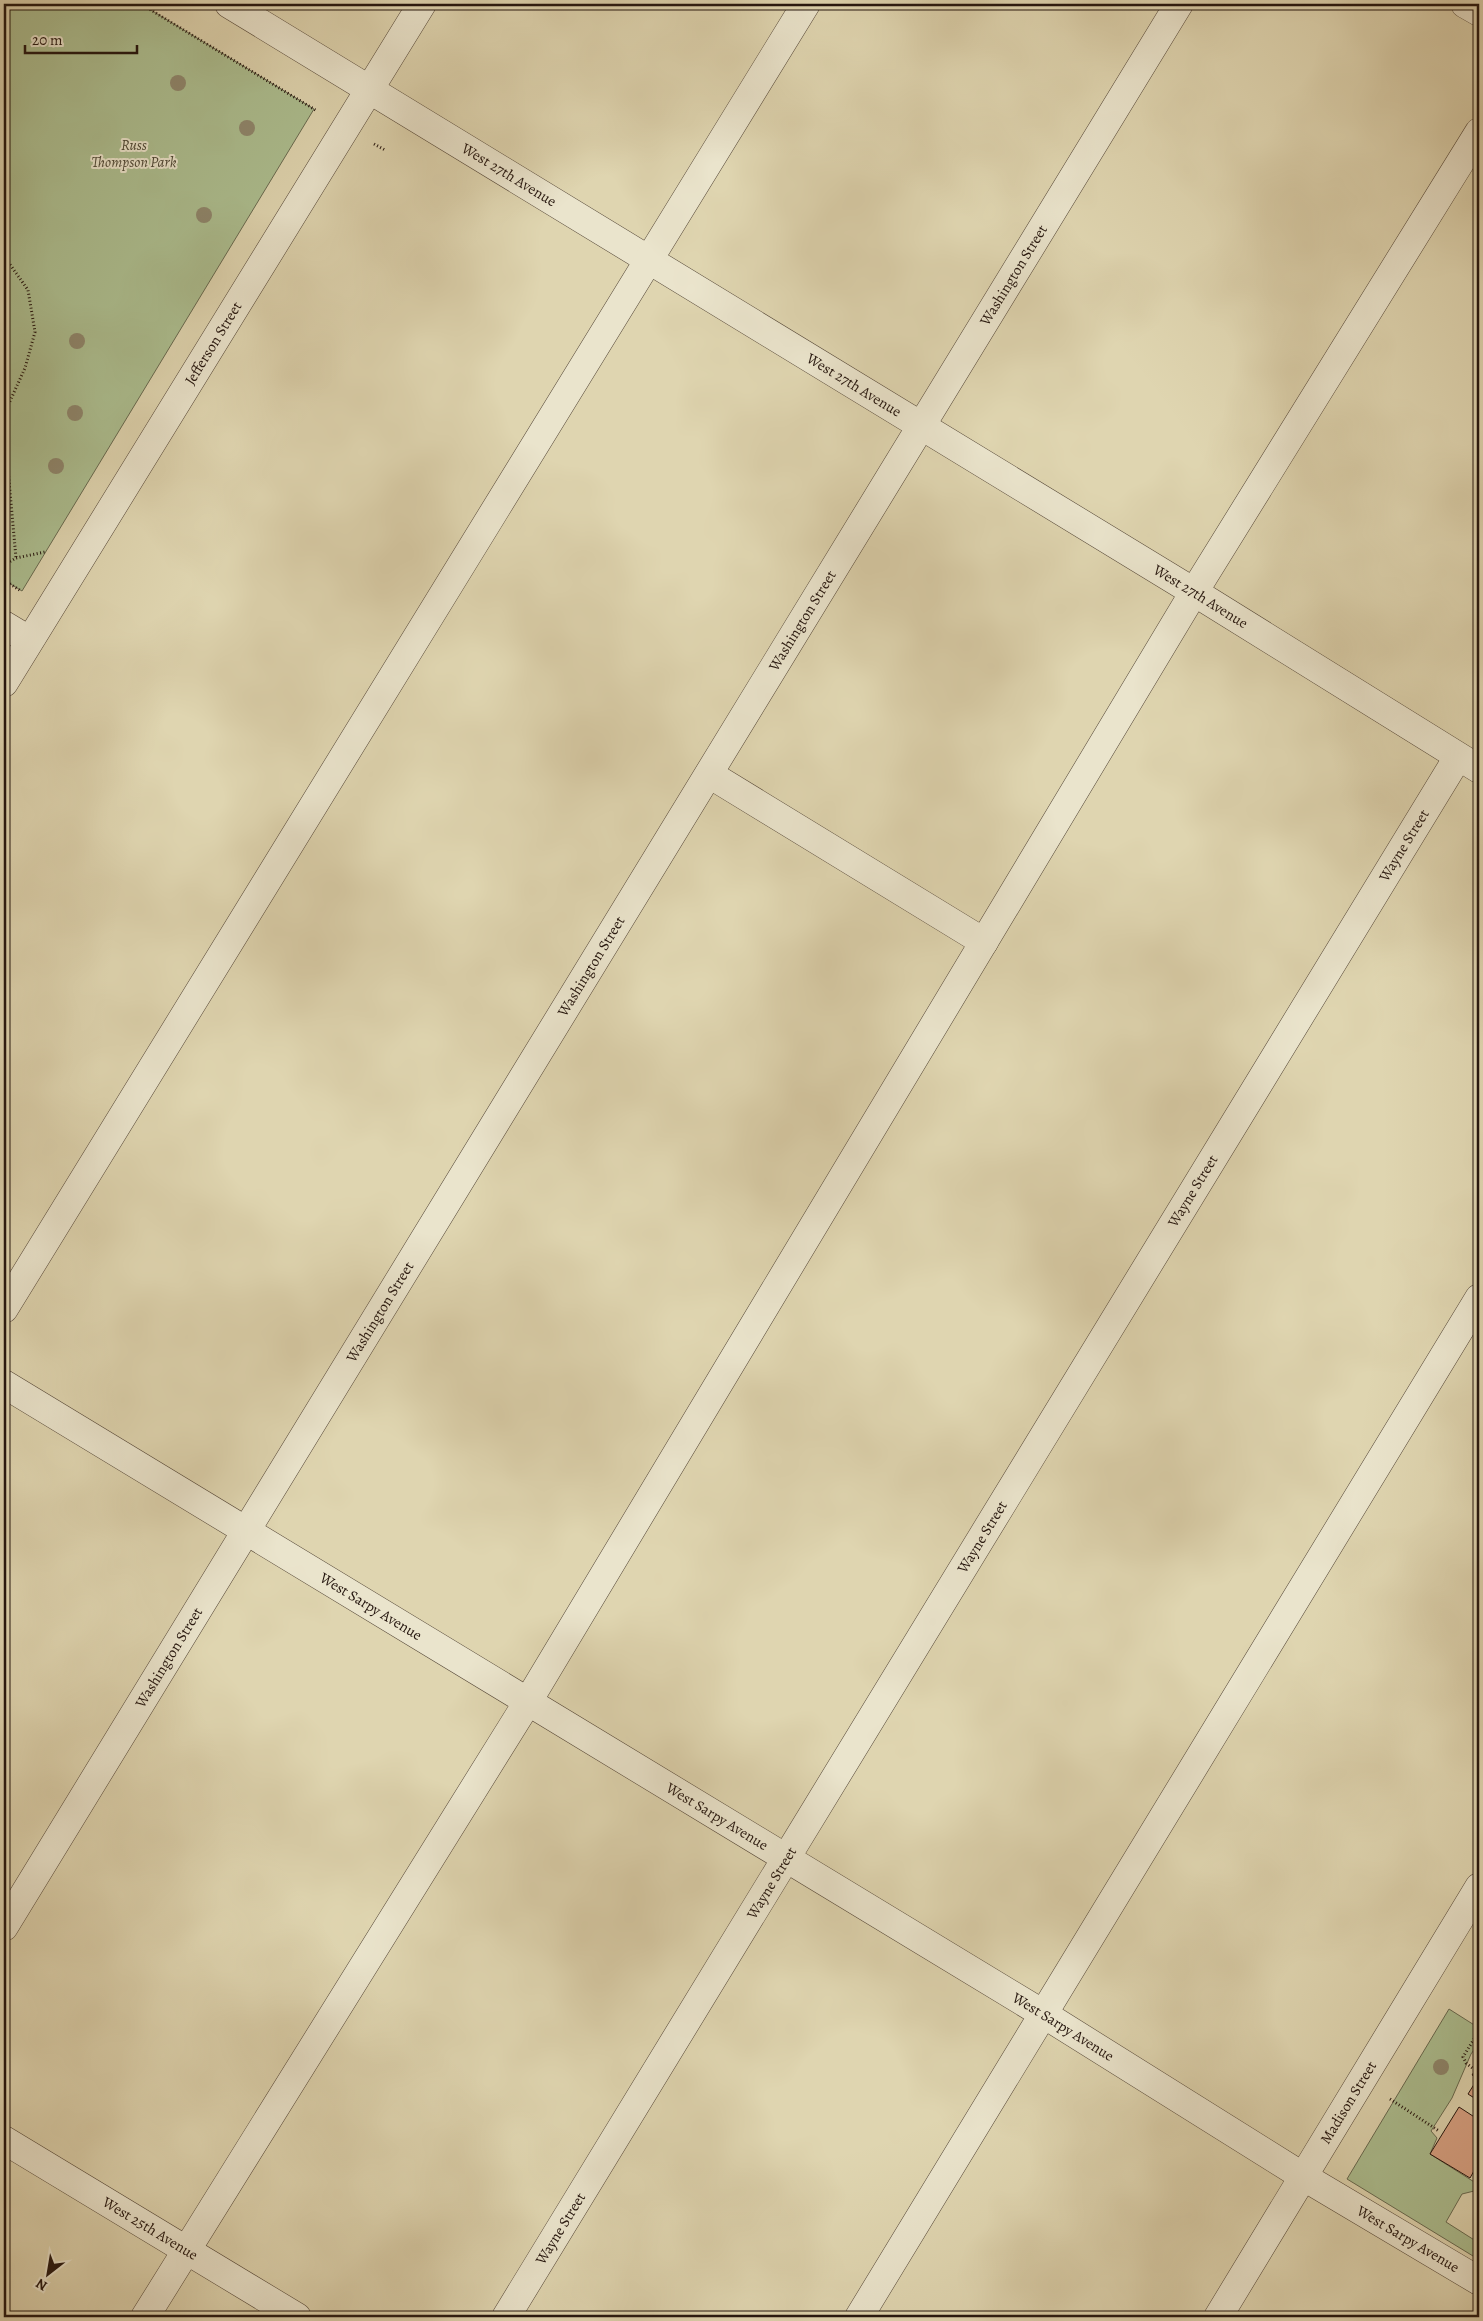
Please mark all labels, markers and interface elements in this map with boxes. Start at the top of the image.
scale bar [25,22,138,54]
text: 20 m [32,30,63,50]
park label: Russ Thompson Park [92,135,177,172]
street label: West 27th Avenue [457,138,561,211]
street label: Washington Street [975,221,1052,330]
street label: Jefferson Street [180,298,246,389]
street label: West 27th Avenue [802,348,906,422]
street label: West 27th Avenue [1149,559,1252,633]
street label: Washington Street [763,567,841,675]
street label: Wayne Street [1374,805,1434,886]
street label: Washington Street [552,912,629,1021]
street label: Wayne Street [1162,1151,1222,1232]
street label: Washington Street [341,1258,418,1367]
street label: Wayne Street [952,1497,1012,1577]
street label: West Sarpy Avenue [315,1567,426,1645]
street label: Washington Street [130,1603,207,1712]
street label: West Sarpy Avenue [662,1777,772,1855]
street label: Wayne Street [741,1843,801,1923]
street label: West Sarpy Avenue [1008,1987,1118,2066]
street label: Madison Street [1315,2057,1381,2148]
street label: Wayne Street [530,2189,590,2269]
street label: West 25th Avenue [98,2191,202,2265]
street label: West Sarpy Avenue [1352,2200,1463,2277]
north arrow [22,2248,72,2298]
text: N [32,2274,51,2295]

